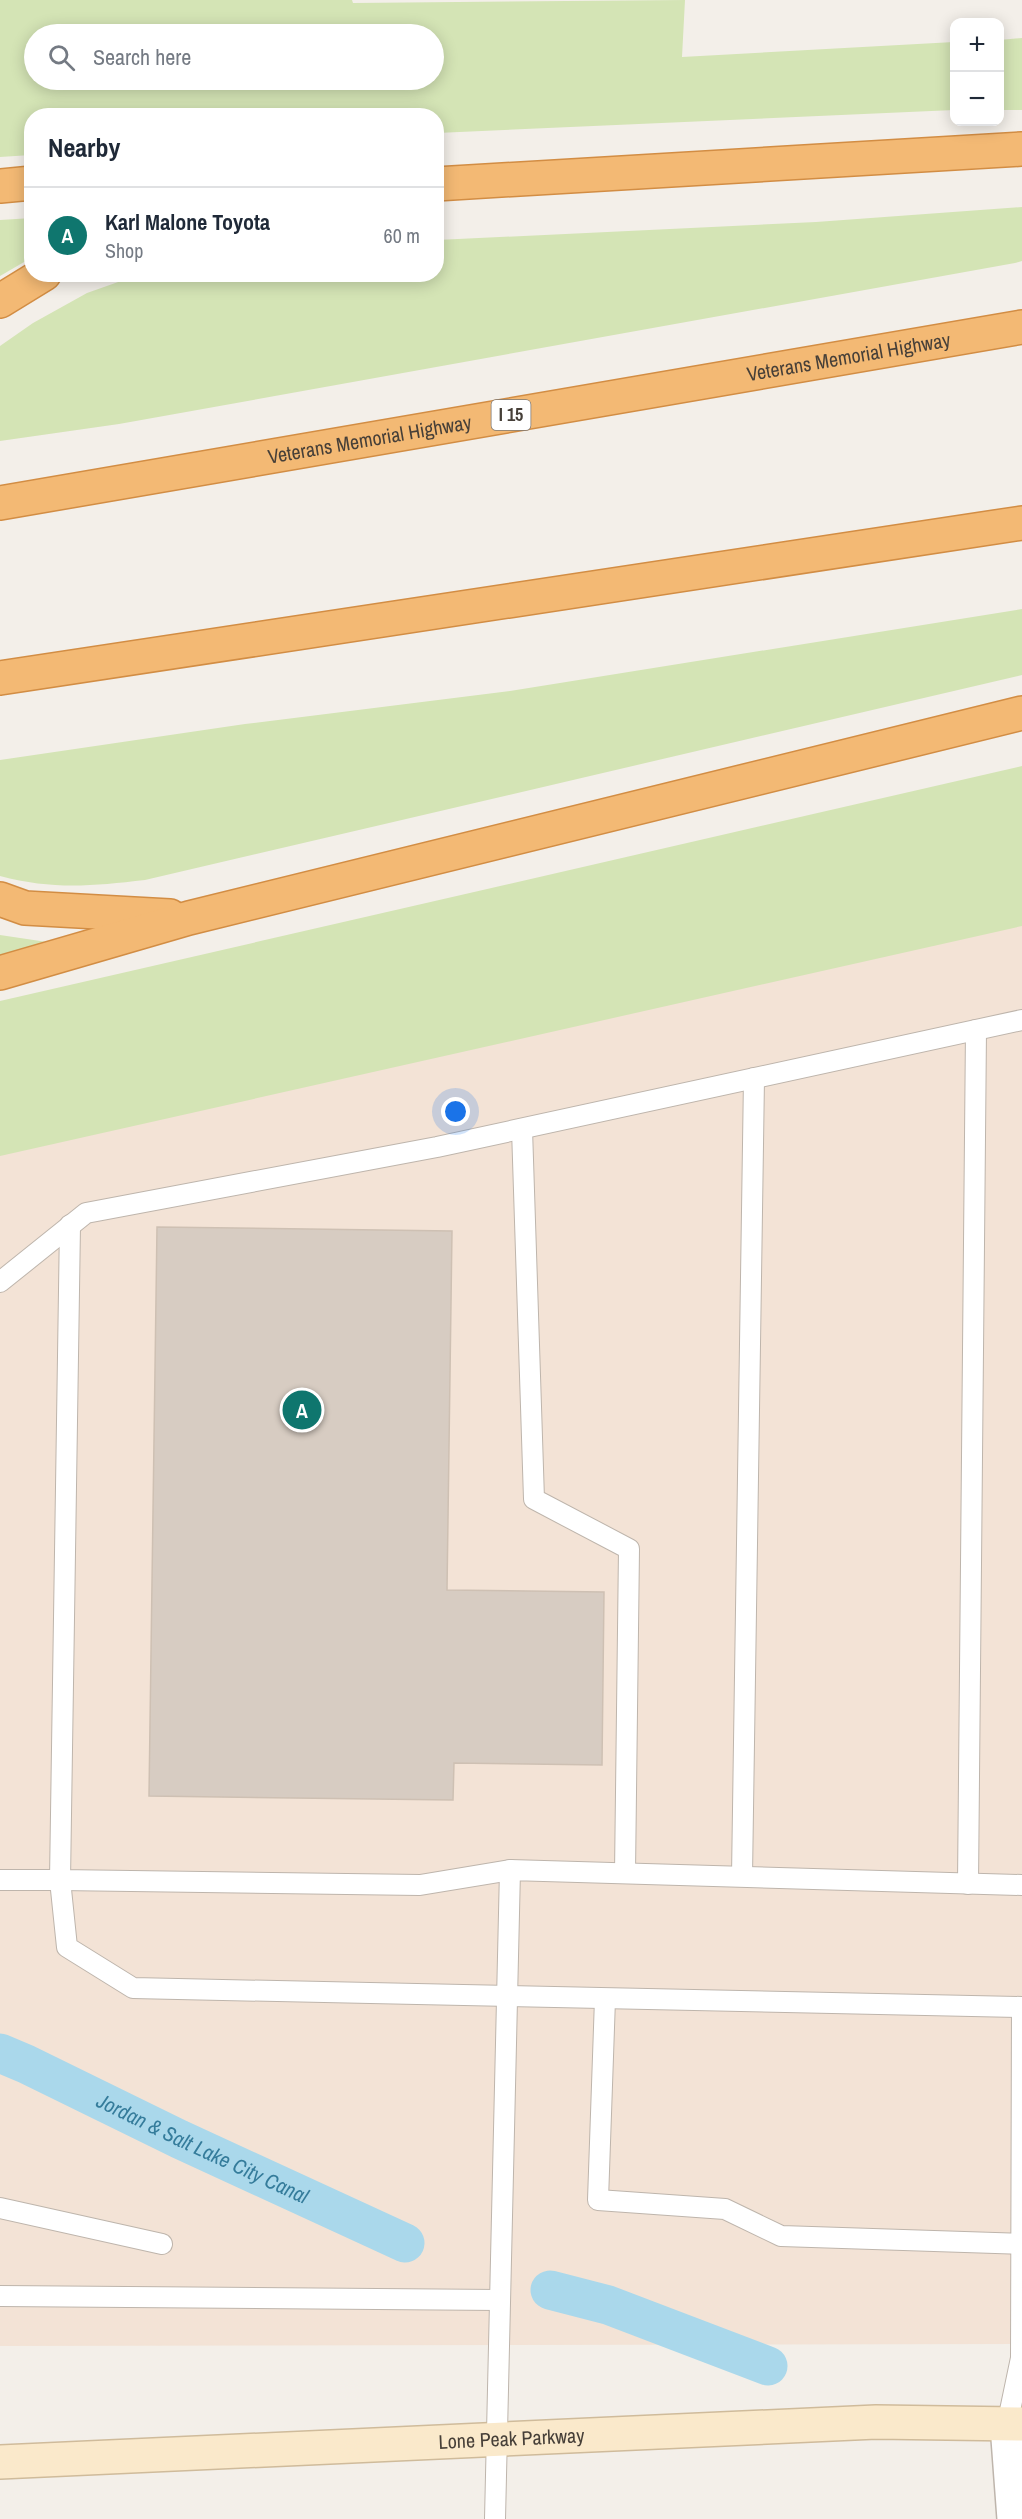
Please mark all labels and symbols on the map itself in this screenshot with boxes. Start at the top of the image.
street label: Veterans Memorial Highway [745,325,953,387]
road number: I 15 [492,400,530,430]
street label: Veterans Memorial Highway [266,408,474,470]
your location [441,1097,470,1126]
pin: A [282,1388,322,1432]
water label: Jordan & Salt Lake City Canal [91,2085,314,2211]
street label: Lone Peak Parkway [438,2421,586,2455]

